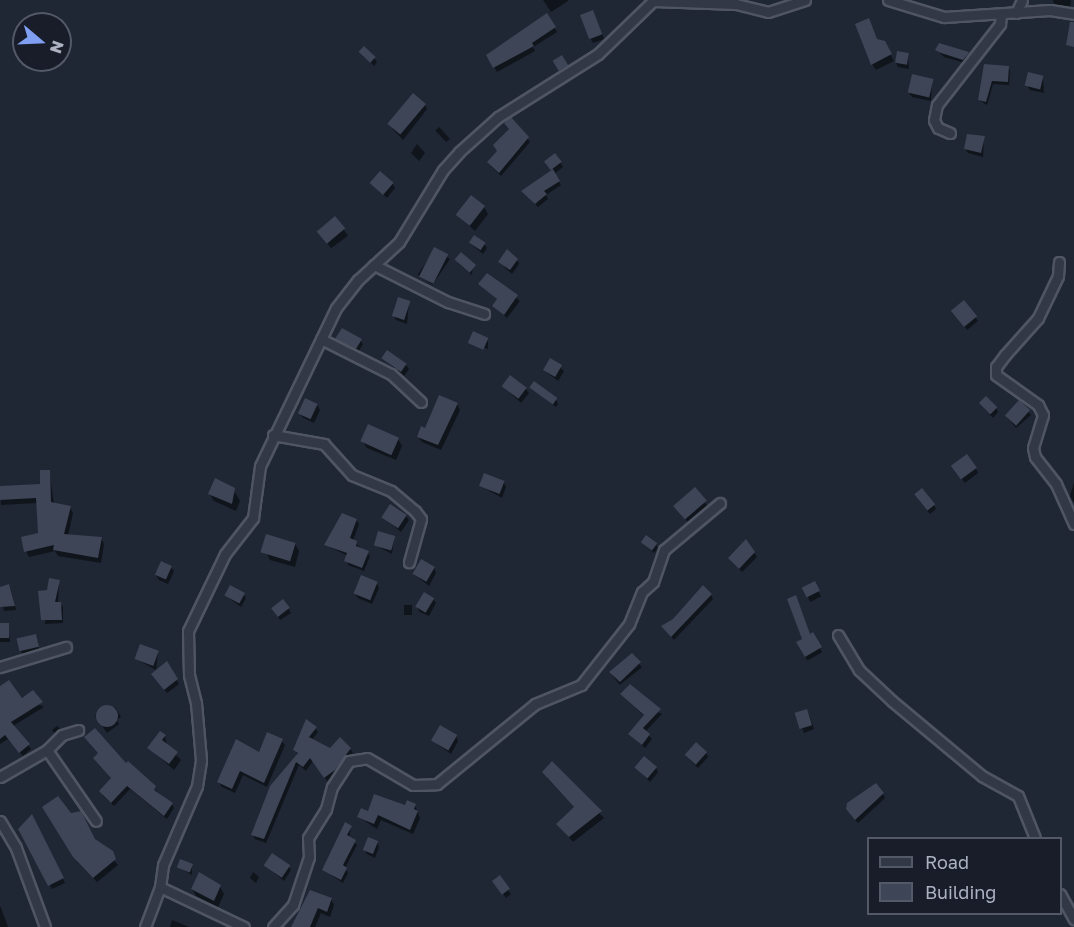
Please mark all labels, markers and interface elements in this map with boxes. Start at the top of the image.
north arrow [12,12,72,72]
text: N [46,38,69,56]
legend [867,837,1062,915]
text: Road [925,851,969,873]
text: Building [925,881,996,903]

